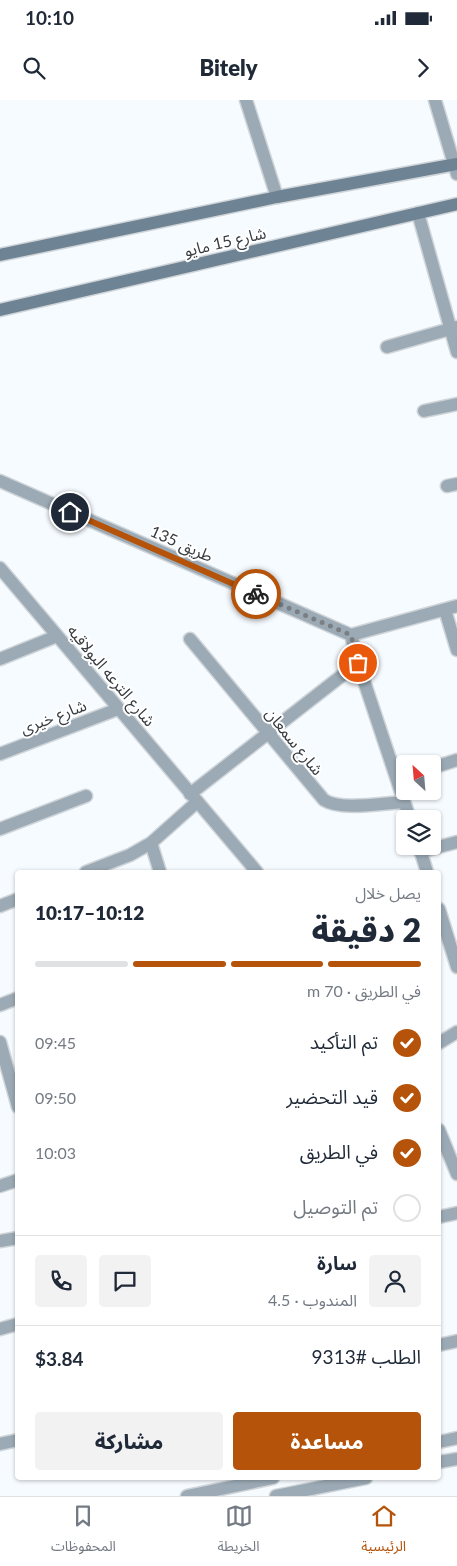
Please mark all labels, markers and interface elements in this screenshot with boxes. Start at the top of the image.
text: 10:10 [25,6,74,29]
icon: search [20,54,48,82]
text: Bitely [199,54,258,81]
icon: forward [409,54,437,82]
street label: شارع 15 مايو [182,222,269,264]
pin [49,491,91,533]
icon: home [56,498,84,526]
street label: طريق 135 [147,521,216,567]
courier [231,569,281,619]
icon: bike [242,580,270,608]
street label: شارع الترعه البولاقيه [61,621,160,732]
pin [337,642,379,684]
icon: bag [344,649,372,677]
street label: شارع خيرى [17,695,90,741]
street label: شارع سمعان [259,704,328,781]
north arrow [396,755,441,800]
map controls [396,755,441,855]
button: layers [396,810,441,855]
text: يصل خلال [355,883,421,902]
text: 10:12–10:17 [35,901,144,924]
text: 2 دقيقة [311,910,421,949]
text: في الطريق · 70 m [307,981,421,1000]
icon: check [393,1029,421,1057]
text: تم التأكيد [310,1030,378,1053]
text: 09:45 [35,1033,76,1052]
icon: check [393,1084,421,1112]
text: قيد التحضير [286,1085,378,1108]
text: 09:50 [35,1088,76,1107]
icon: check [393,1139,421,1167]
text: في الطريق [300,1140,378,1163]
text: 10:03 [35,1143,76,1162]
text: تم التوصيل [293,1195,378,1218]
text: سارة [317,1251,357,1274]
button: phone [35,1255,87,1307]
button: chat [99,1255,151,1307]
button: person [369,1255,421,1307]
text: المندوب · 4.5 [268,1290,357,1309]
text: الطلب #9313 [312,1345,421,1368]
text: $3.84 [35,1347,84,1370]
button: مشاركة [35,1412,223,1470]
button: مساعدة [233,1412,421,1470]
tab: المحفوظات [51,1502,116,1561]
tab: الخريطة [218,1502,259,1561]
tab: الرئيسية [361,1502,406,1561]

